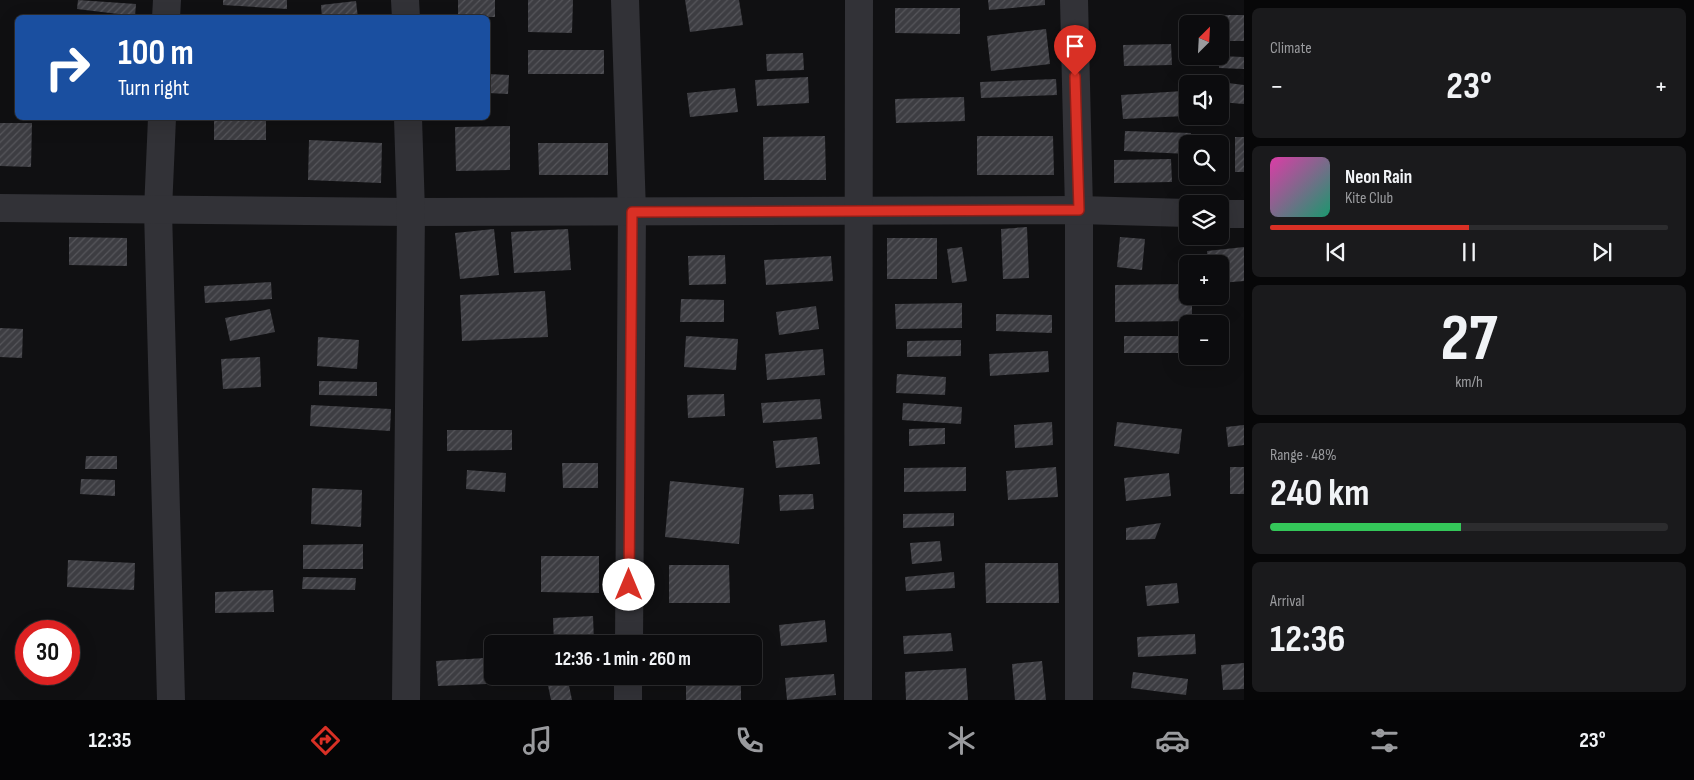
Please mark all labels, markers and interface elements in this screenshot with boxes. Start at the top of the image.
north arrow [1179,15,1229,65]
map controls [1179,15,1229,365]
pin [1054,25,1096,76]
text: 100 m [118,32,194,75]
icon: arrive [1061,32,1089,60]
icon: right [35,35,100,100]
text: Climate [1270,39,1312,58]
text: 23° [1446,64,1492,109]
text: − [1270,70,1284,103]
text: + [1654,70,1668,103]
text: Turn right [118,75,189,102]
button: sound [1179,75,1229,125]
button: search [1179,135,1229,185]
text: Neon Rain [1345,166,1412,189]
text: Kite Club [1345,189,1393,208]
button: layers [1179,195,1229,245]
icon: previous [1322,238,1350,266]
icon: pause [1455,238,1483,266]
icon: next [1588,238,1616,266]
button: + [1179,255,1229,305]
text: 27 [1441,301,1497,379]
button: − [1179,315,1229,365]
text: km/h [1455,373,1483,392]
text: Range · 48% [1270,446,1337,465]
text: 240 km [1270,471,1369,516]
position arrow [602,558,654,610]
text: Arrival [1270,592,1304,611]
text: 12:36 [1270,617,1345,662]
speed limit sign: 30 [15,620,80,685]
text: 12:36 · 1 min · 260 m [555,648,691,671]
icon: directions [308,723,343,758]
icon: music [520,723,555,758]
icon: phone [732,723,767,758]
icon: climate [944,723,979,758]
icon: car [1155,723,1190,758]
icon: filters [1367,723,1402,758]
text: 12:35 [88,727,131,754]
text: 23° [1579,727,1606,754]

